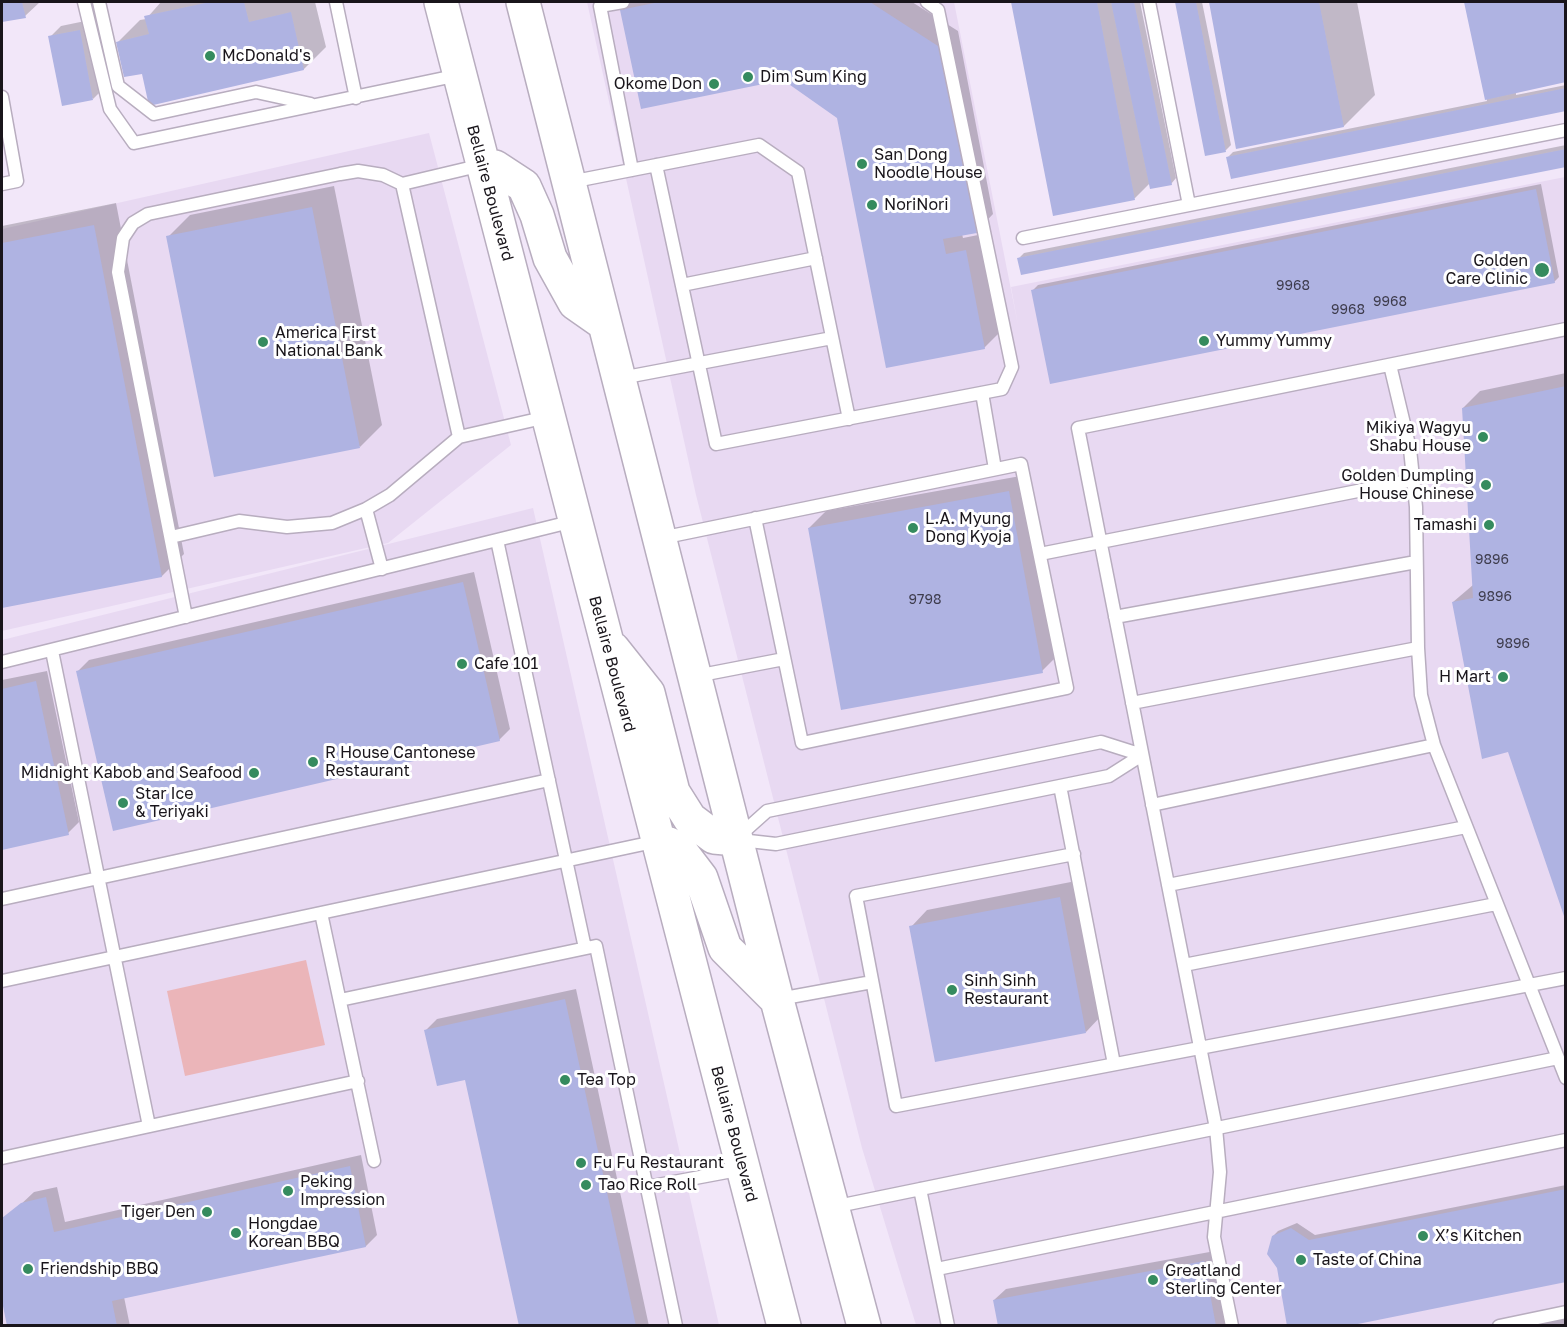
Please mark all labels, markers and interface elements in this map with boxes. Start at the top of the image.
place label: McDonald's [222,46,311,66]
marker: McDonald's [203,49,217,63]
place label: Dim Sum King [760,67,867,87]
marker: Dim Sum King [741,70,755,84]
place label: Okome Don [614,74,702,94]
marker: Okome Don [707,77,721,91]
street label: Bellaire Boulevard [463,123,517,263]
place label: San Dong Noodle House [874,145,983,183]
marker: San Dong Noodle House [855,157,869,171]
place label: NoriNori [884,195,949,215]
marker: NoriNori [865,198,879,212]
place label: Golden Care Clinic [1446,251,1528,289]
marker: Golden Care Clinic [1533,261,1551,279]
house number: 9968 [1276,278,1310,294]
house number: 9968 [1373,294,1407,310]
house number: 9968 [1331,302,1365,318]
place label: America First National Bank [275,323,383,361]
place label: Yummy Yummy [1216,331,1332,351]
marker: Yummy Yummy [1197,334,1211,348]
marker: America First National Bank [256,335,270,349]
place label: Mikiya Wagyu Shabu House [1366,418,1471,456]
marker: Mikiya Wagyu Shabu House [1476,430,1490,444]
place label: Golden Dumpling House Chinese [1341,466,1474,504]
marker: Golden Dumpling House Chinese [1479,478,1493,492]
place label: L.A. Myung Dong Kyoja [925,509,1011,547]
place label: Tamashi [1414,515,1477,535]
marker: Tamashi [1482,518,1496,532]
marker: L.A. Myung Dong Kyoja [906,521,920,535]
house number: 9896 [1475,552,1509,568]
house number: 9896 [1478,589,1512,605]
house number: 9798 [909,592,941,608]
street label: Bellaire Boulevard [585,594,639,734]
house number: 9896 [1496,636,1530,652]
place label: Cafe 101 [474,654,538,674]
marker: Cafe 101 [455,657,469,671]
place label: H Mart [1439,667,1491,687]
marker: H Mart [1496,670,1510,684]
place label: R House Cantonese Restaurant [325,743,476,781]
marker: R House Cantonese Restaurant [306,755,320,769]
place label: Midnight Kabob and Seafood [21,763,242,783]
marker: Midnight Kabob and Seafood [247,766,261,780]
place label: Star Ice & Teriyaki [135,784,209,822]
marker: Star Ice & Teriyaki [116,796,130,810]
place label: Sinh Sinh Restaurant [964,971,1049,1009]
marker: Sinh Sinh Restaurant [945,983,959,997]
street label: Bellaire Boulevard [707,1064,761,1204]
place label: Tea Top [577,1070,636,1090]
marker: Tea Top [558,1073,572,1087]
place label: Fu Fu Restaurant [593,1153,724,1173]
marker: Fu Fu Restaurant [574,1156,588,1170]
place label: Peking Impression [300,1172,385,1210]
place label: Tao Rice Roll [598,1175,697,1195]
marker: Tao Rice Roll [579,1178,593,1192]
marker: Peking Impression [281,1184,295,1198]
place label: Tiger Den [121,1202,195,1222]
marker: Tiger Den [200,1205,214,1219]
place label: Hongdae Korean BBQ [248,1214,340,1252]
marker: Hongdae Korean BBQ [229,1226,243,1240]
place label: X’s Kitchen [1435,1226,1522,1246]
marker: X’s Kitchen [1416,1229,1430,1243]
place label: Taste of China [1313,1250,1422,1270]
marker: Taste of China [1294,1253,1308,1267]
place label: Friendship BBQ [40,1259,159,1279]
place label: Greatland Sterling Center [1165,1261,1282,1299]
marker: Friendship BBQ [21,1262,35,1276]
marker: Greatland Sterling Center [1146,1273,1160,1287]

